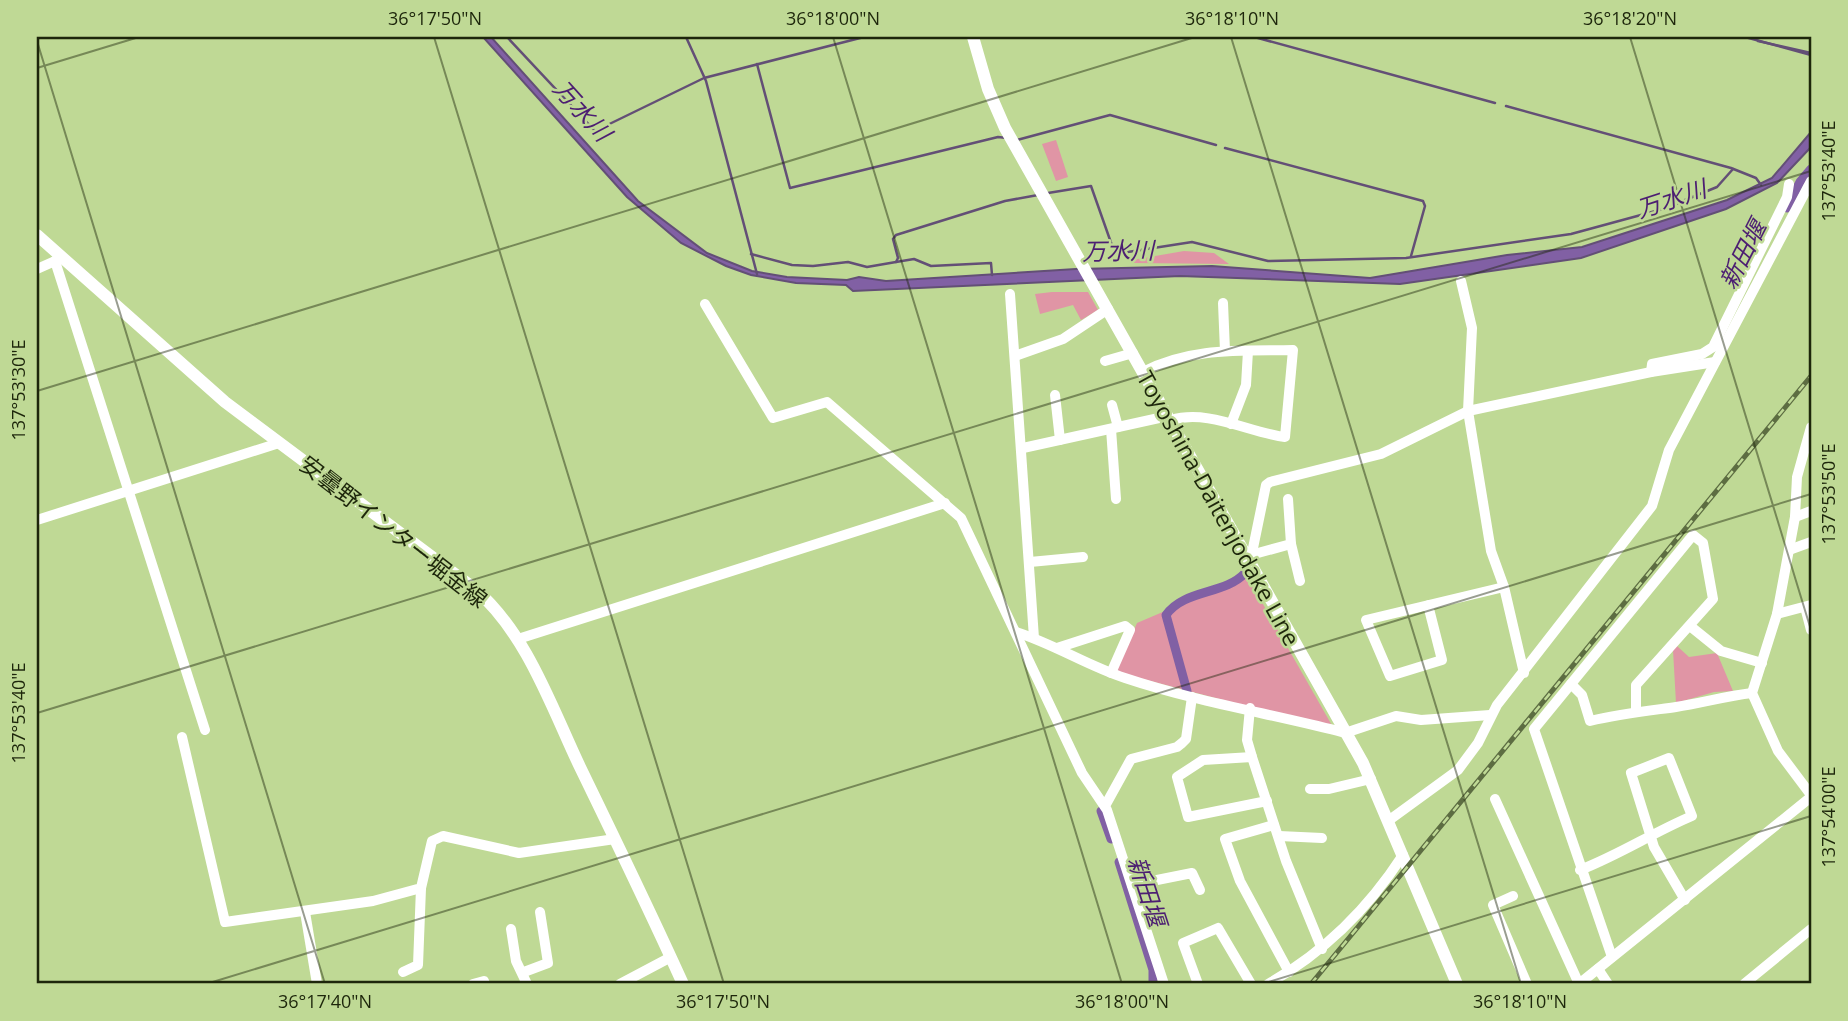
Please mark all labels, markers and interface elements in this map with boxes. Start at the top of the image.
text: 36°17'50"N [388,6,482,30]
text: 36°18'00"N [786,6,880,30]
text: 36°18'10"N [1185,6,1279,30]
text: 36°18'20"N [1583,6,1677,30]
water label: 万水川 [547,72,621,150]
text: 137°53'40"E [1816,121,1840,221]
water label: 万水川 [1632,170,1713,225]
water label: 新田堰 [1711,211,1775,294]
water label: 万水川 [1082,233,1157,267]
text: 137°53'30"E [6,340,30,440]
street label: Toyoshina-Daitenjodake Line [1130,365,1308,651]
text: 137°53'50"E [1816,444,1840,544]
street label: 安曇野インター堀金線 [294,448,494,614]
text: 137°53'40"E [6,663,30,763]
text: 137°54'00"E [1816,767,1840,867]
water label: 新田堰 [1121,852,1176,934]
text: 36°17'40"N [278,989,372,1013]
text: 36°17'50"N [676,989,770,1013]
text: 36°18'00"N [1075,989,1169,1013]
text: 36°18'10"N [1473,989,1567,1013]

